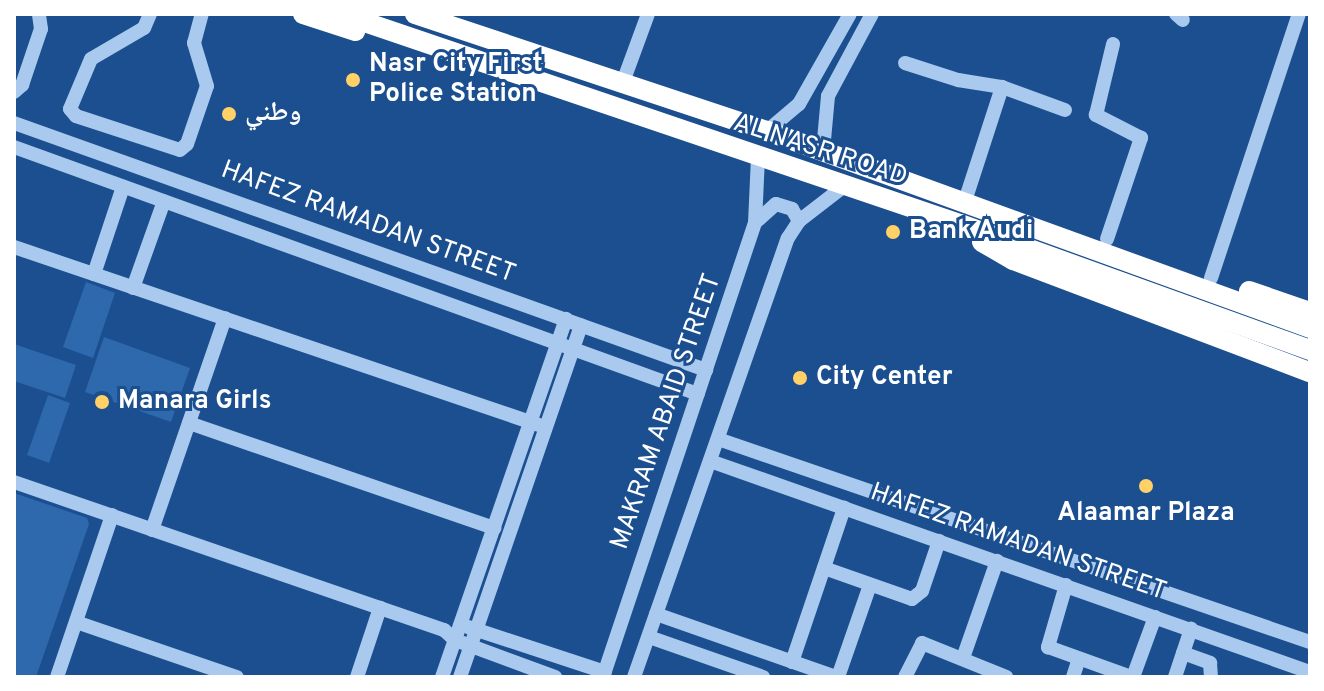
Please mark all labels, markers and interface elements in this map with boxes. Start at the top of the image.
place label: Nasr City First Police Station [369,49,543,110]
marker: Nasr City First Police Station [344,71,362,89]
place label: وطني [245,98,301,130]
marker: وطني [220,105,238,123]
street label: AL NASR ROAD [729,108,911,194]
street label: HAFEZ RAMADAN STREET [217,155,519,291]
place label: Bank Audi [909,216,1034,248]
marker: Bank Audi [884,223,902,241]
street label: MAKRAM ABAID STREET [605,270,729,554]
place label: City Center [816,362,953,394]
marker: City Center [791,369,809,387]
place label: Manara Girls [118,386,271,418]
marker: Manara Girls [93,393,111,411]
marker: Alaamar Plaza [1137,477,1155,495]
street label: HAFEZ RAMADAN STREET [866,478,1170,608]
place label: Alaamar Plaza [1057,498,1235,530]

